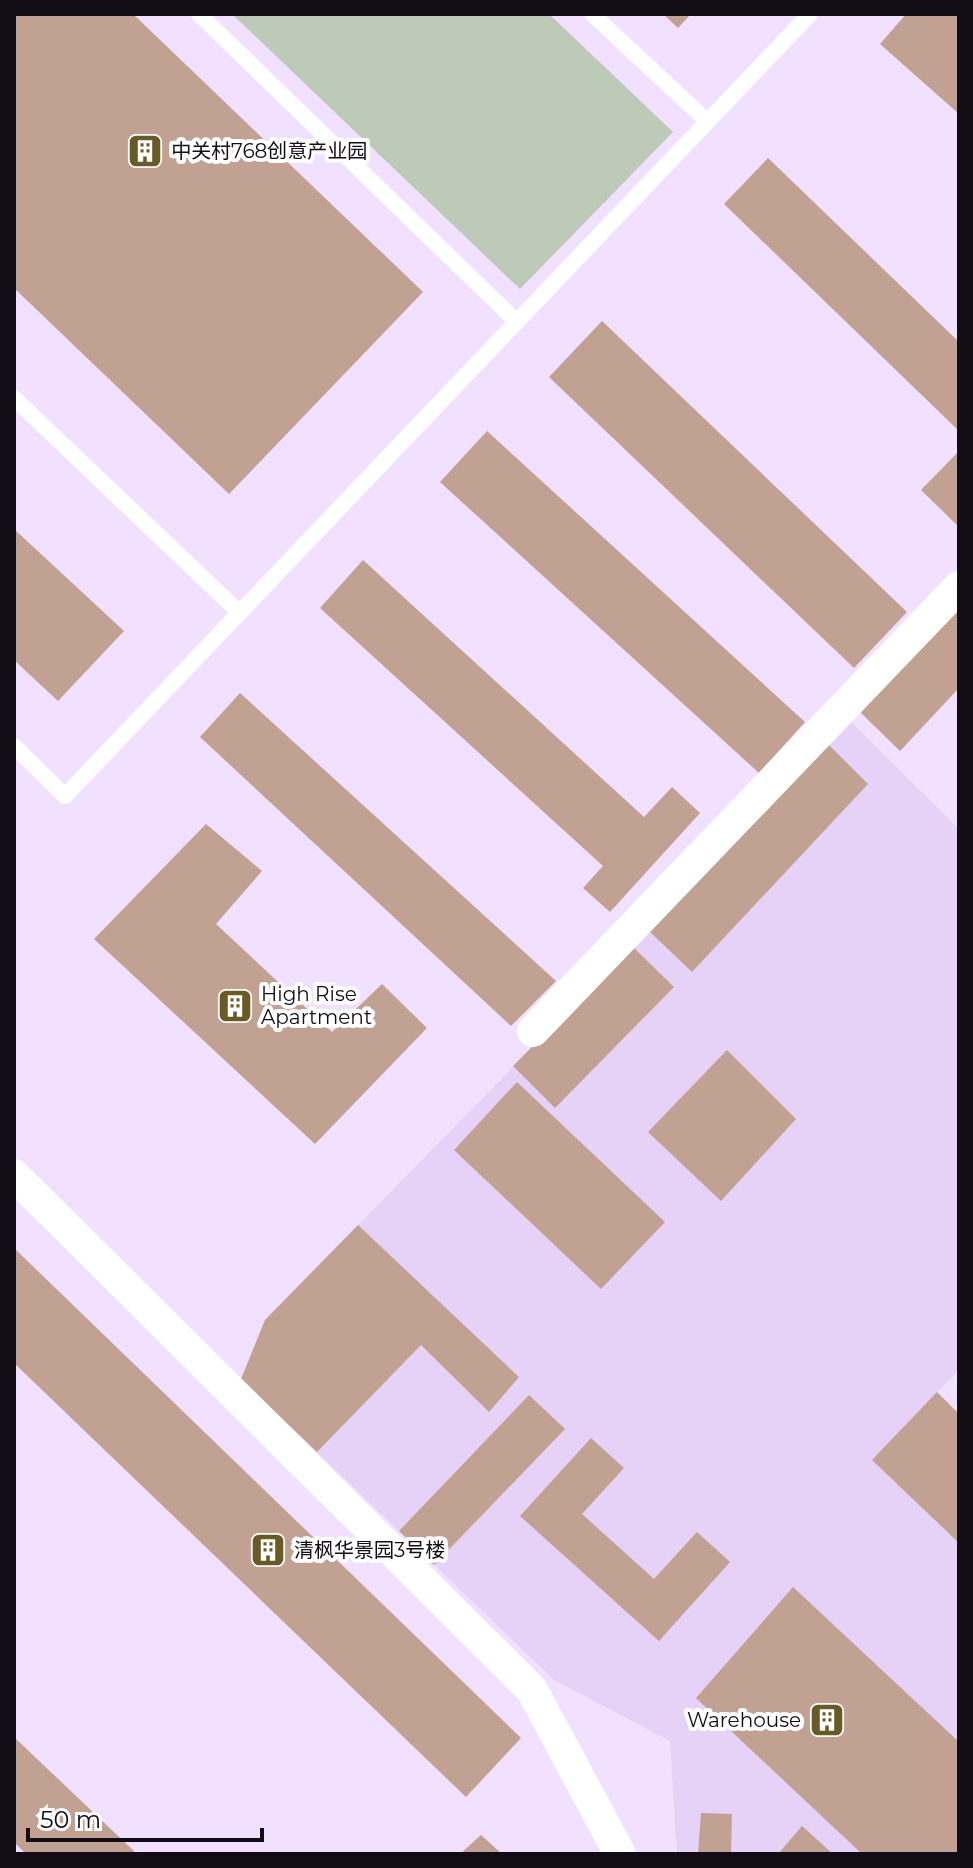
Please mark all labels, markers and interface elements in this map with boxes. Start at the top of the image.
building icon: 中关村768创意产业园 [126,132,164,170]
place label: 中关村768创意产业园 [171,139,367,163]
place label: High Rise Apartment [261,982,372,1029]
building icon: High Rise Apartment [216,987,254,1025]
building icon: 清枫华景园3号楼 [249,1531,287,1569]
place label: 清枫华景园3号楼 [294,1538,445,1562]
building icon: Warehouse [808,1701,846,1739]
place label: Warehouse [687,1708,801,1732]
scale bar [28,1792,262,1842]
text: 50 m [40,1805,101,1834]

